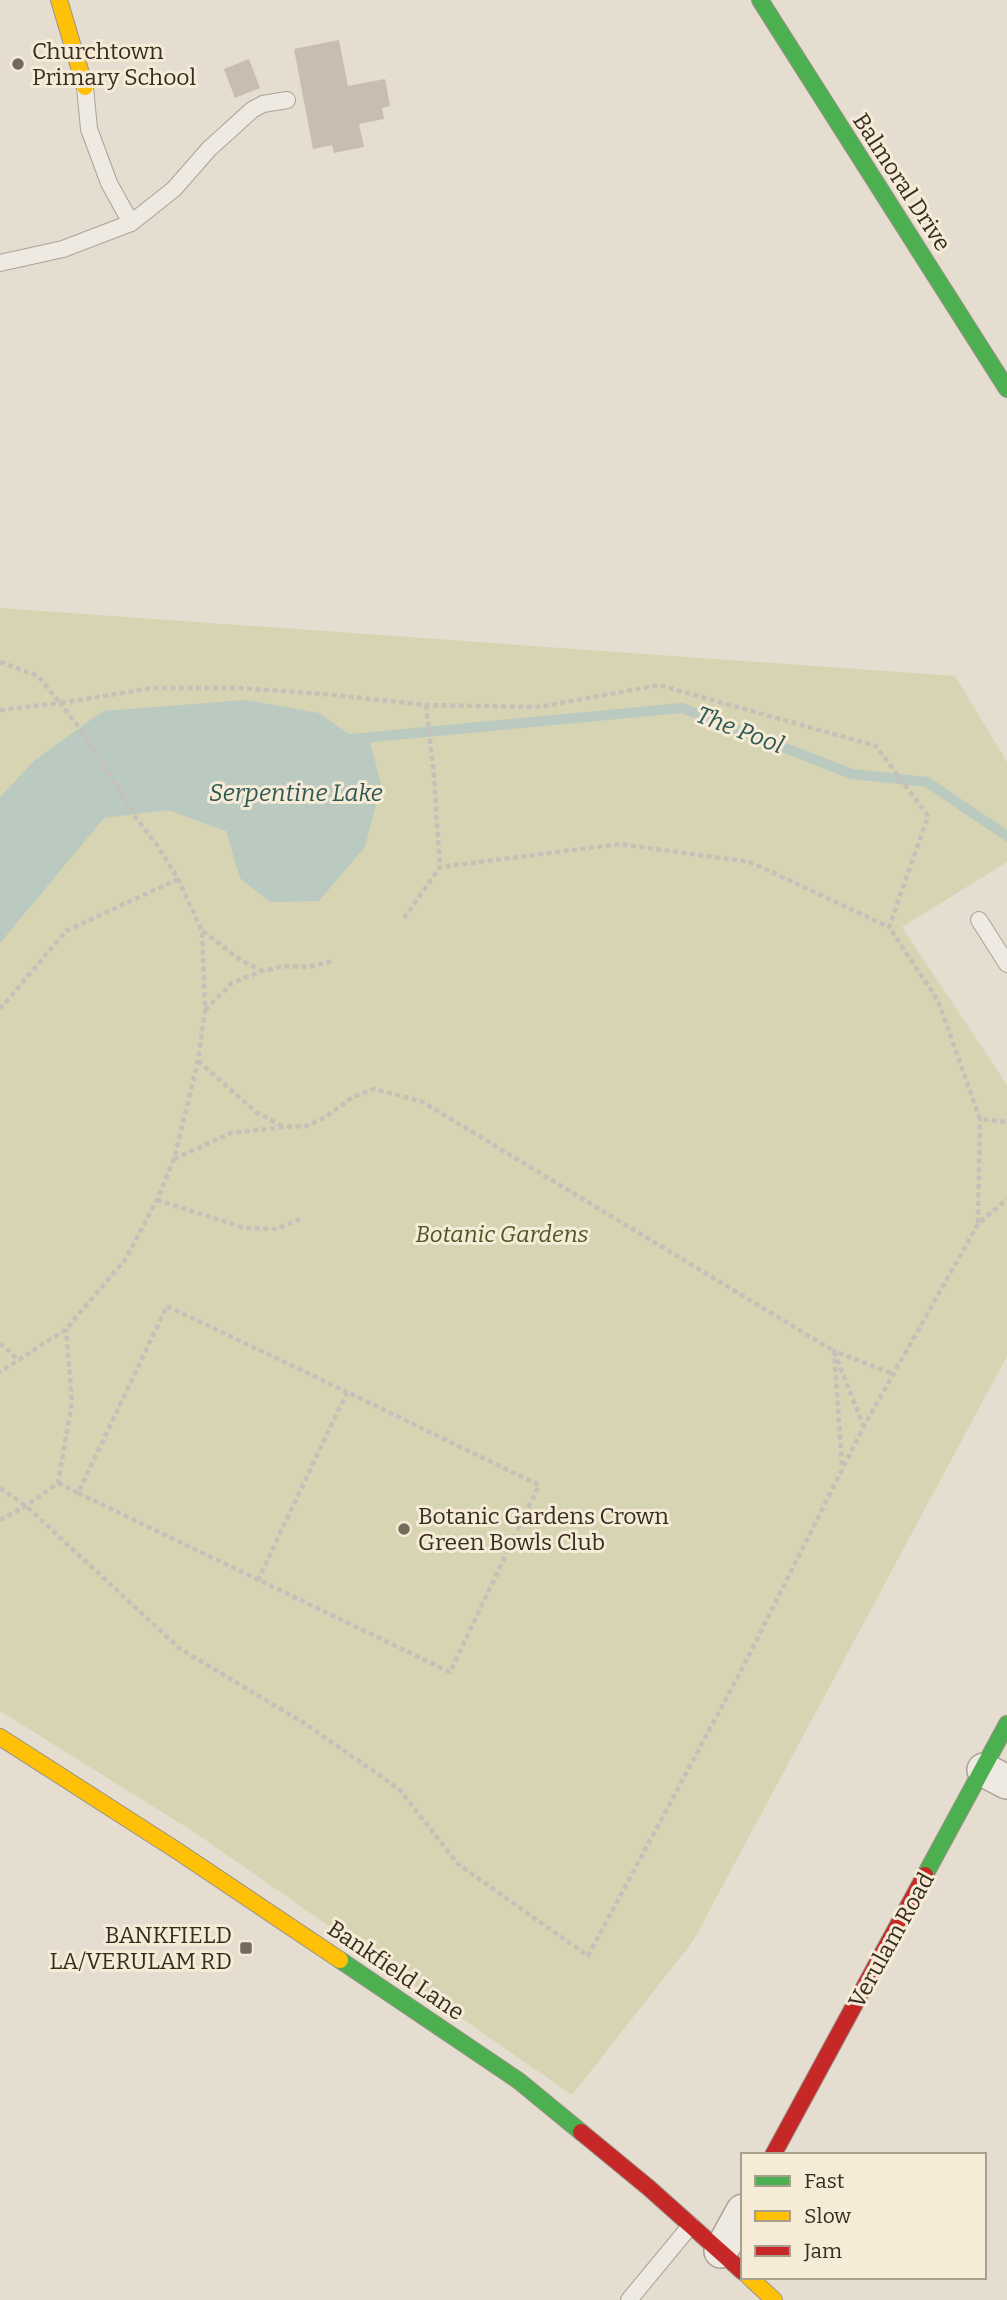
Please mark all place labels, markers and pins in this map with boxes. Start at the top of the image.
place label: Churchtown Primary School [32,37,197,91]
marker: Churchtown Primary School [10,56,26,72]
place label: Botanic Gardens Crown Green Bowls Club [418,1502,669,1556]
marker: Botanic Gardens Crown Green Bowls Club [396,1521,412,1537]
place label: BANKFIELD LA/VERULAM RD [50,1921,232,1975]
marker: BANKFIELD LA/VERULAM RD [238,1940,254,1956]

